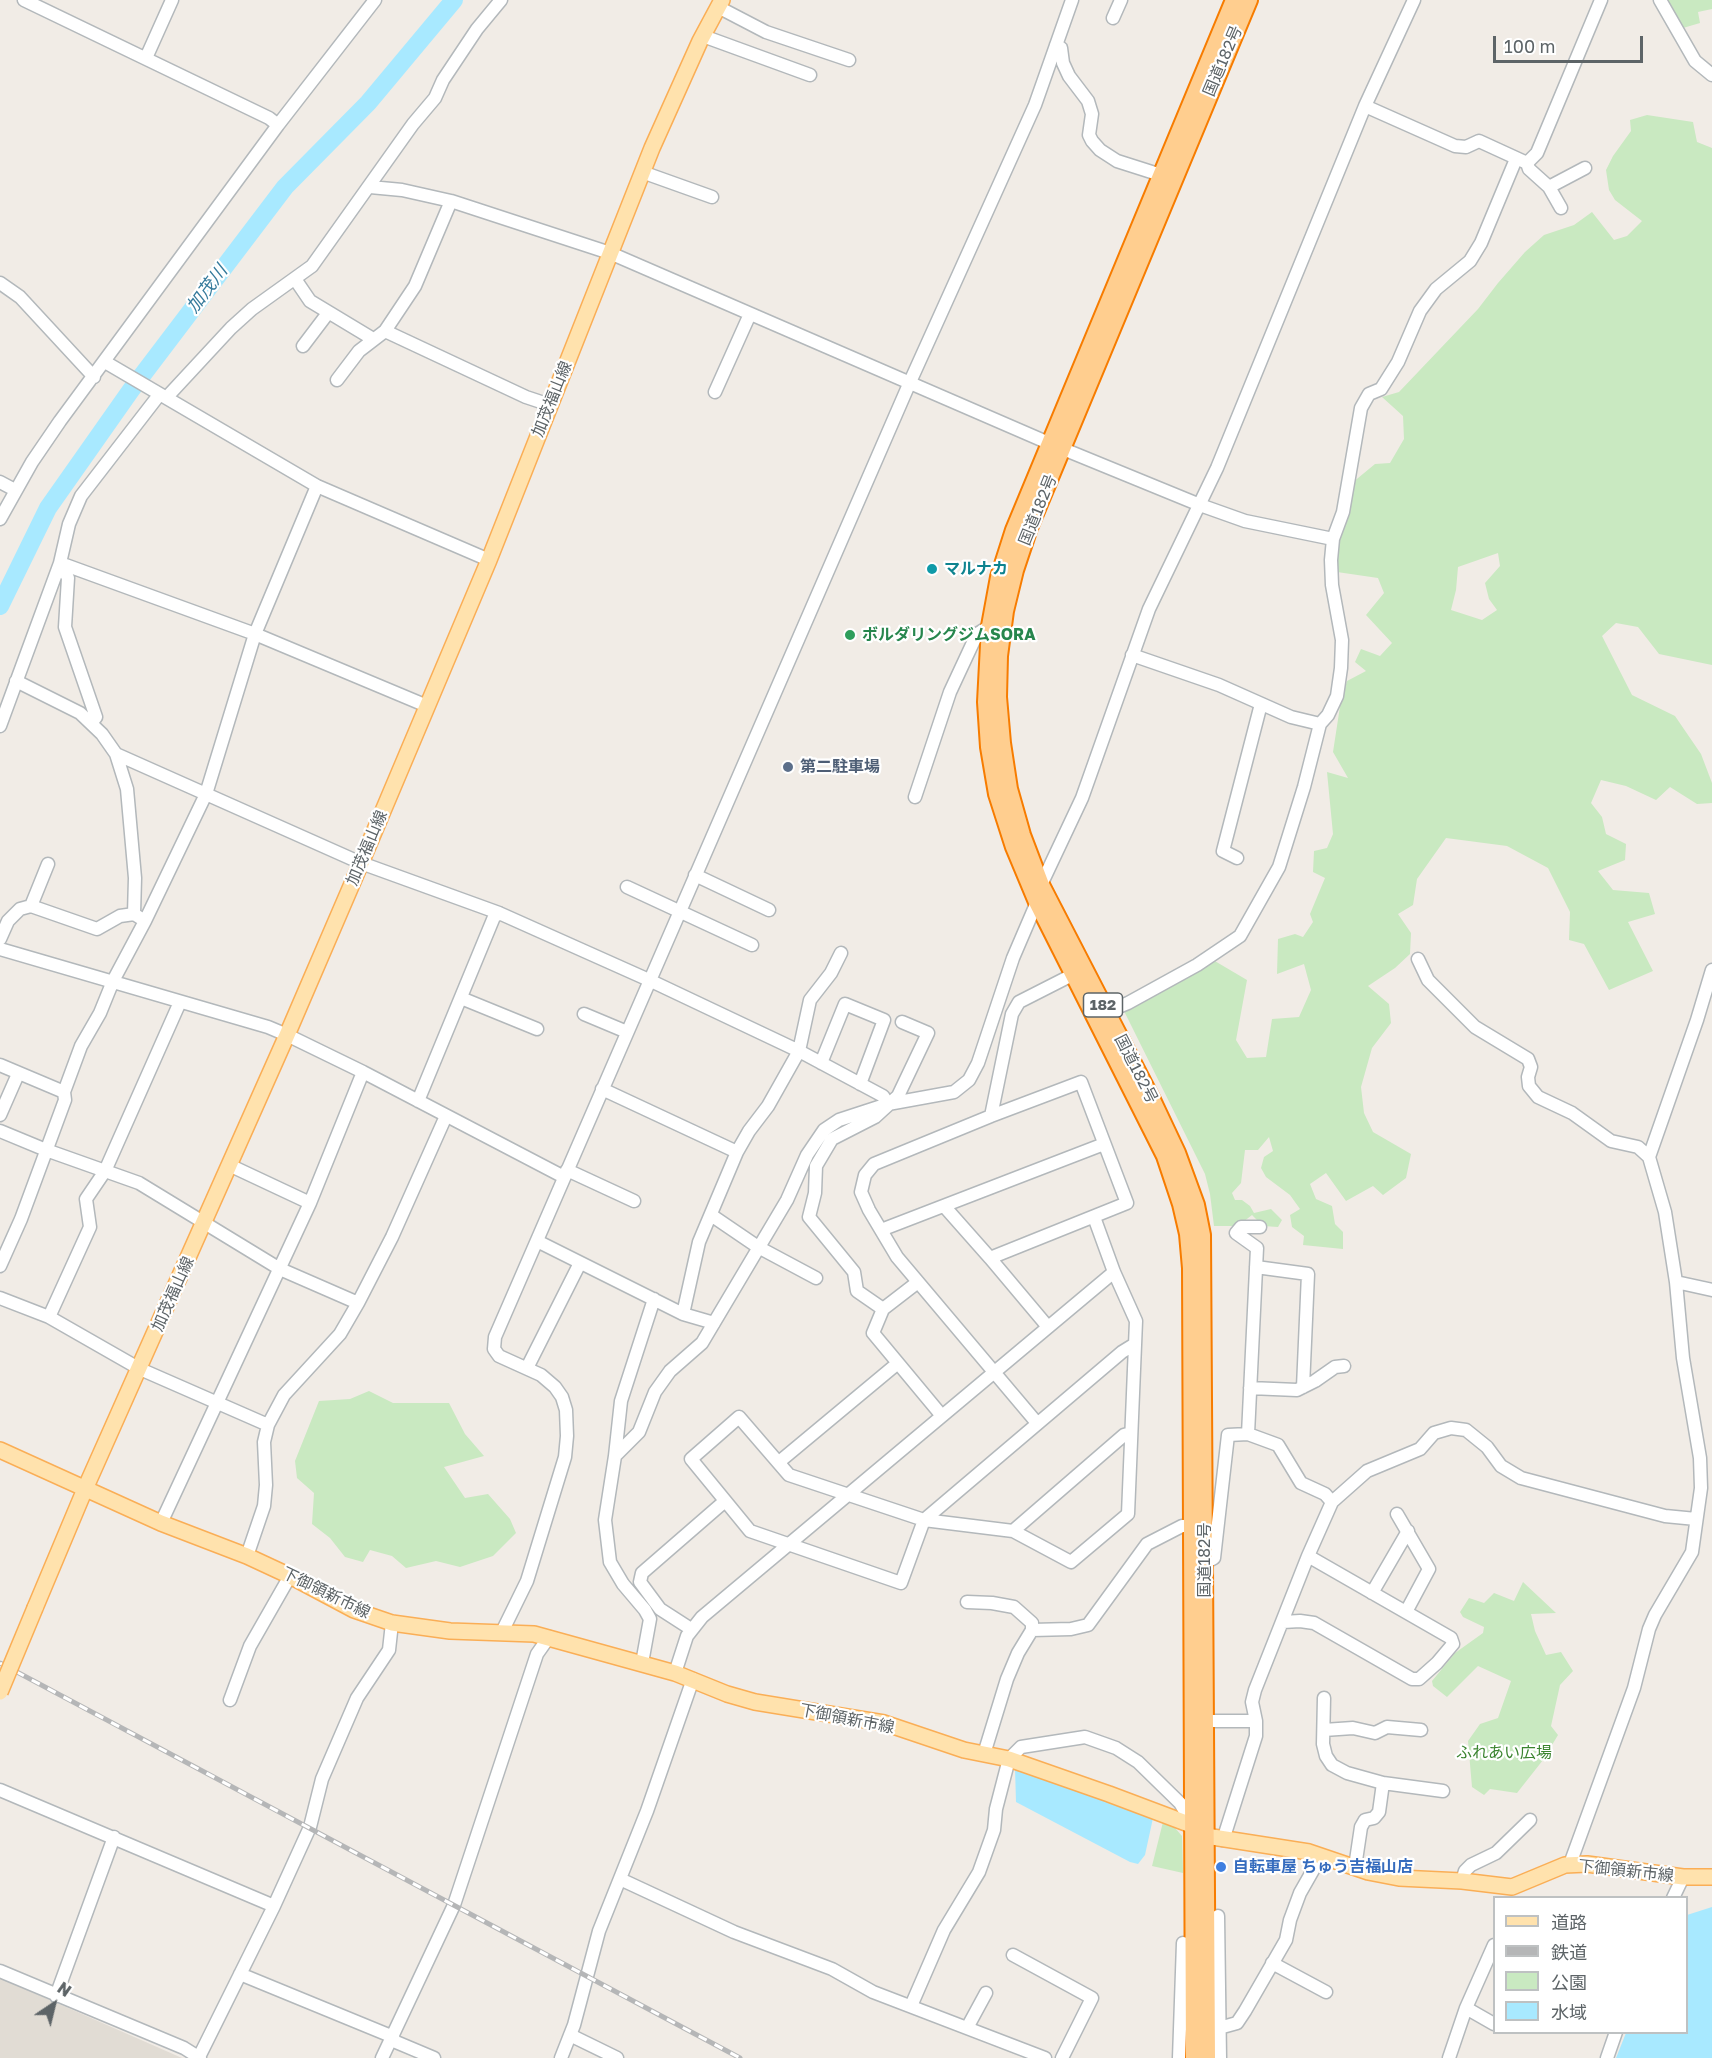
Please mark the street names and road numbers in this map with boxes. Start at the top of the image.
street label: 国道182号 [1200,23,1246,99]
street label: 加茂福山線 [528,358,576,440]
street label: 国道182号 [1015,472,1061,548]
street label: 加茂福山線 [343,807,391,889]
road number: 182 [1084,993,1122,1017]
street label: 国道182号 [1110,1031,1162,1107]
street label: 加茂福山線 [148,1254,198,1334]
street label: 国道182号 [1195,1523,1215,1597]
street label: 下御領新市線 [279,1563,373,1623]
street label: 下御領新市線 [798,1700,896,1738]
street label: 下御領新市線 [1577,1856,1675,1886]

